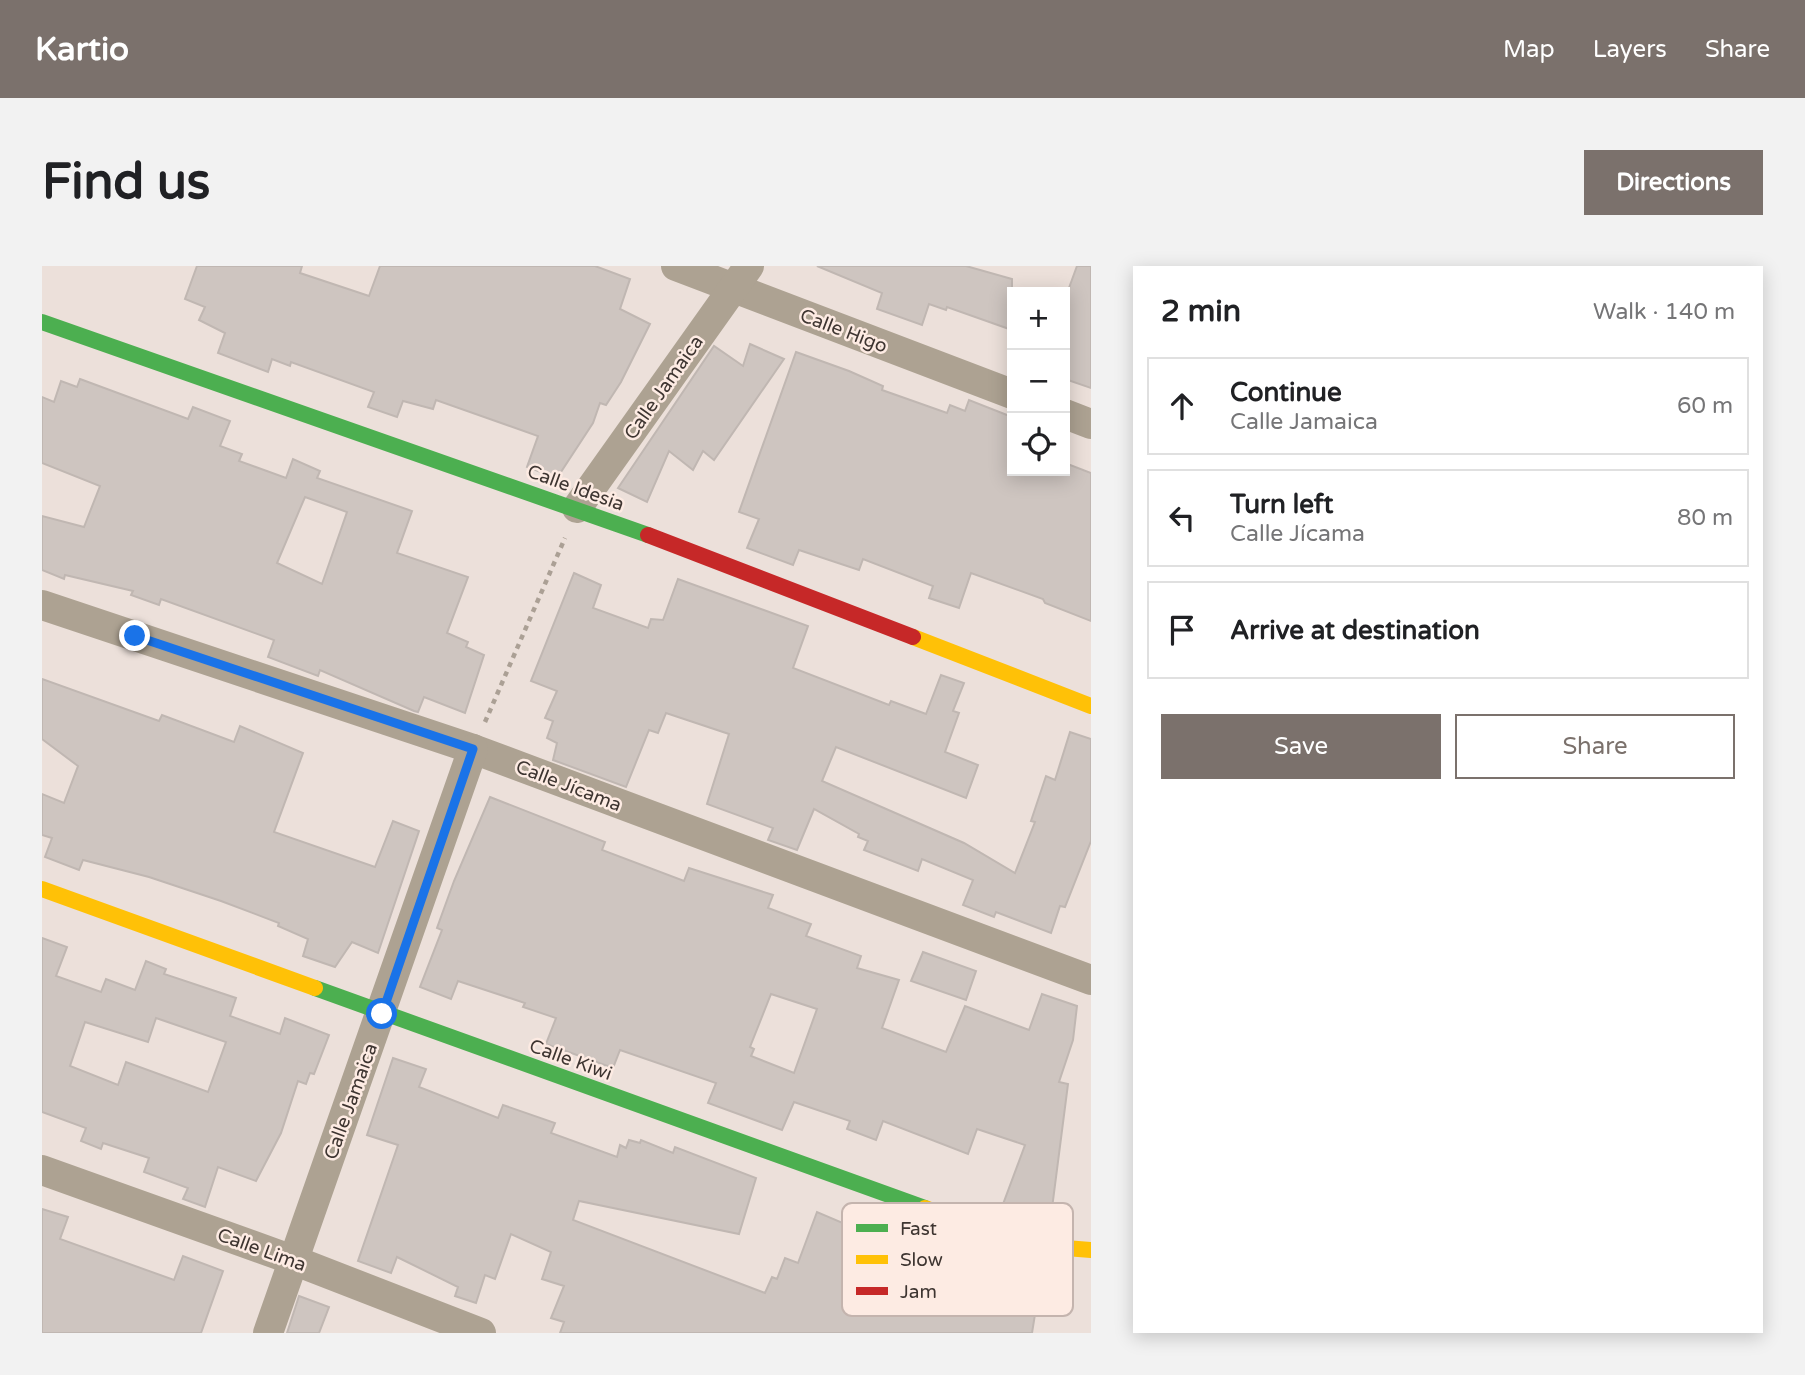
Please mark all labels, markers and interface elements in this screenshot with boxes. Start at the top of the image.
text: Kartio [35,30,129,69]
text: Map [1503,35,1555,64]
text: Layers [1593,35,1667,64]
text: Share [1705,35,1770,64]
button: Directions [1584,150,1763,215]
text: Find us [42,153,210,212]
map controls [1007,287,1070,476]
button: + [1007,287,1070,350]
text: 2 min [1161,293,1241,330]
text: Walk · 140 m [1593,298,1735,326]
street label: Calle Higo [797,304,890,358]
street label: Calle Jamaica [620,331,708,444]
button: − [1007,350,1070,413]
text: Continue [1230,377,1342,408]
icon: ahead [1163,387,1201,425]
text: 60 m [1677,392,1733,420]
text: Calle Jamaica [1230,408,1378,436]
button: locate [1007,413,1070,476]
street label: Calle Idesia [524,460,627,516]
text: Turn left [1230,489,1333,520]
icon: left [1163,499,1201,537]
text: 80 m [1677,504,1733,532]
text: Calle Jícama [1230,520,1365,548]
icon: arrive [1163,611,1201,649]
text: Arrive at destination [1230,615,1480,646]
route end [119,620,150,651]
button: Save [1161,714,1441,779]
button: Share [1455,714,1735,779]
street label: Calle Jícama [513,756,625,816]
route start [366,998,397,1029]
street label: Calle Kiwi [526,1035,615,1085]
street label: Calle Jamaica [320,1040,382,1163]
legend [842,1203,1073,1316]
text: Fast [900,1218,937,1240]
street label: Calle Lima [214,1224,309,1276]
text: Slow [900,1249,943,1271]
text: Jam [900,1281,937,1303]

